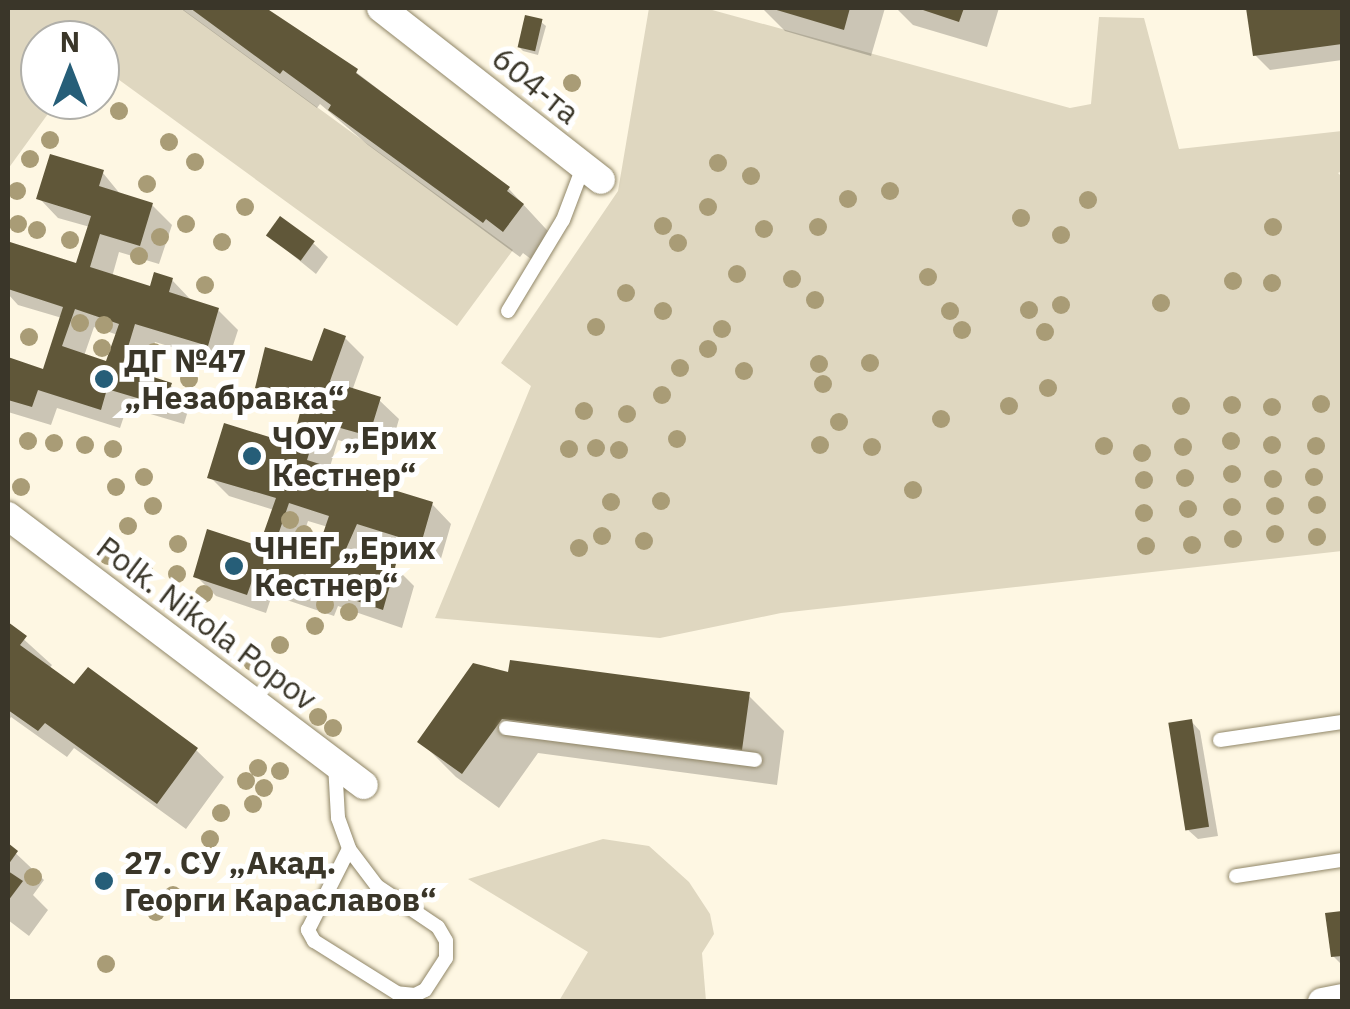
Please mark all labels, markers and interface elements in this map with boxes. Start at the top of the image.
north arrow [20,20,120,120]
text: N [60,23,80,60]
street label: 604-та [485,38,587,132]
place label: ДГ №47 „Незабравка“ [124,342,345,417]
marker: ДГ №47 „Незабравка“ [93,368,115,390]
place label: ЧОУ „Ерих Кестнер“ [272,419,437,494]
marker: ЧОУ „Ерих Кестнер“ [241,445,263,467]
street label: Polk. Nikola Popov [89,528,325,718]
place label: ЧНЕГ „Ерих Кестнер“ [254,529,436,604]
marker: ЧНЕГ „Ерих Кестнер“ [223,555,245,577]
place label: 27. СУ „Акад. Георги Караславов“ [124,844,437,919]
marker: 27. СУ „Акад. Георги Караславов“ [93,870,115,892]

